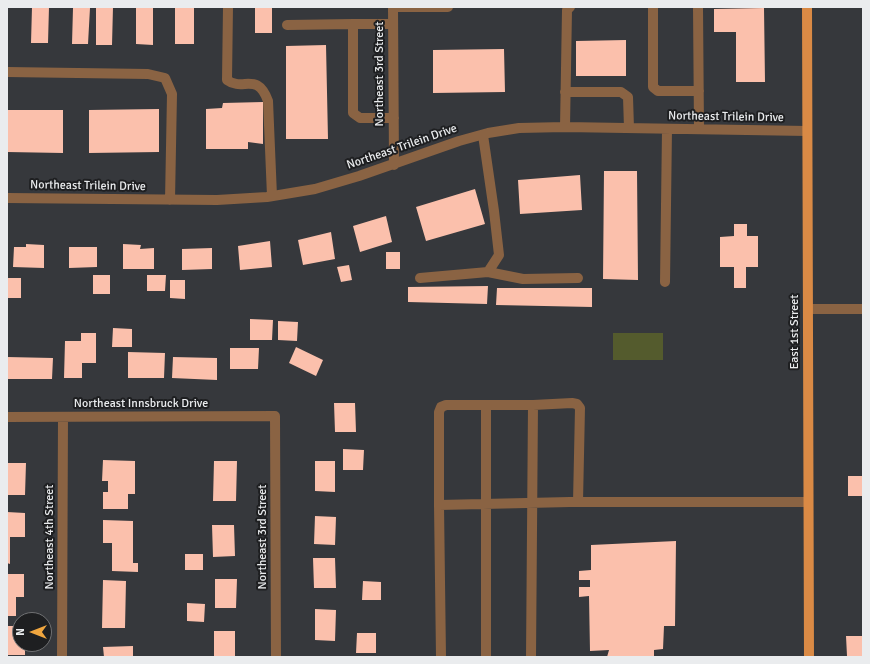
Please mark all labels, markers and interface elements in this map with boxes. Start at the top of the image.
street label: Northeast 3rd Street [373,21,387,127]
street label: Northeast Trilein Drive [668,109,784,125]
street label: Northeast Trilein Drive [345,121,459,173]
street label: Northeast Trilein Drive [30,178,146,194]
street label: East 1st Street [788,295,802,369]
street label: Northeast Innsbruck Drive [74,397,208,411]
street label: Northeast 4th Street [43,484,57,590]
street label: Northeast 3rd Street [256,484,270,590]
north arrow [12,612,52,652]
text: N [14,628,27,636]

